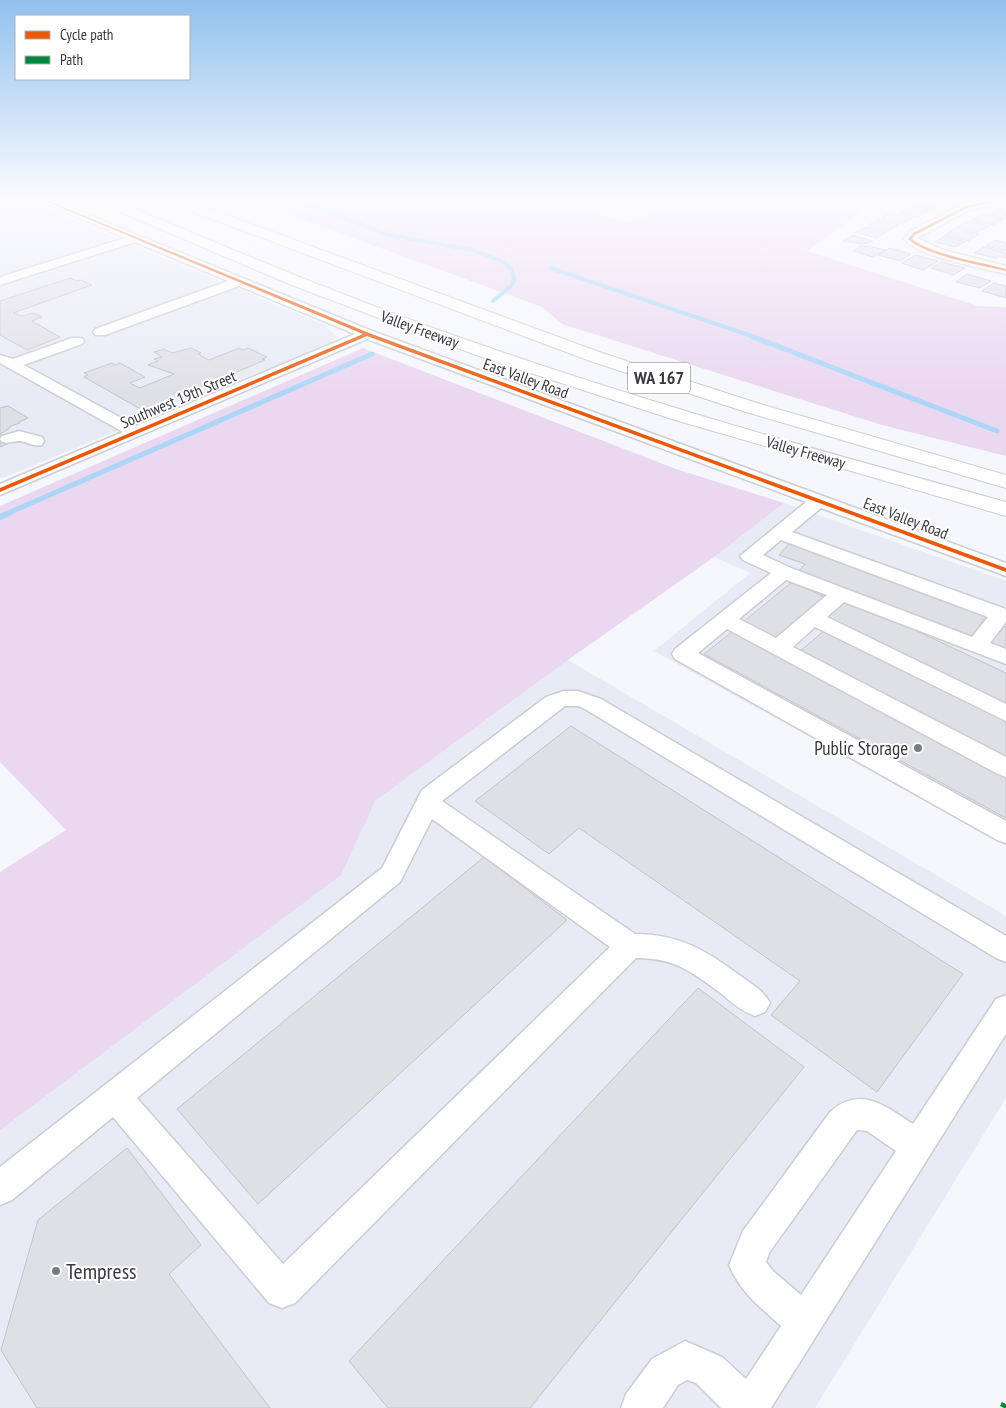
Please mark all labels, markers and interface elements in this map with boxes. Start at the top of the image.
legend [15,15,190,80]
text: Cycle path [60,25,113,44]
text: Path [60,50,83,69]
street label: Valley Freeway [377,305,462,352]
street label: East Valley Road [481,353,571,403]
road number: WA 167 [628,362,690,393]
street label: Southwest 19th Street [117,365,239,432]
street label: Valley Freeway [763,431,848,473]
street label: East Valley Road [861,493,951,543]
place label: Public Storage [814,736,908,760]
marker: Public Storage [912,742,924,754]
place label: Tempress [66,1257,137,1285]
marker: Tempress [50,1265,62,1277]

